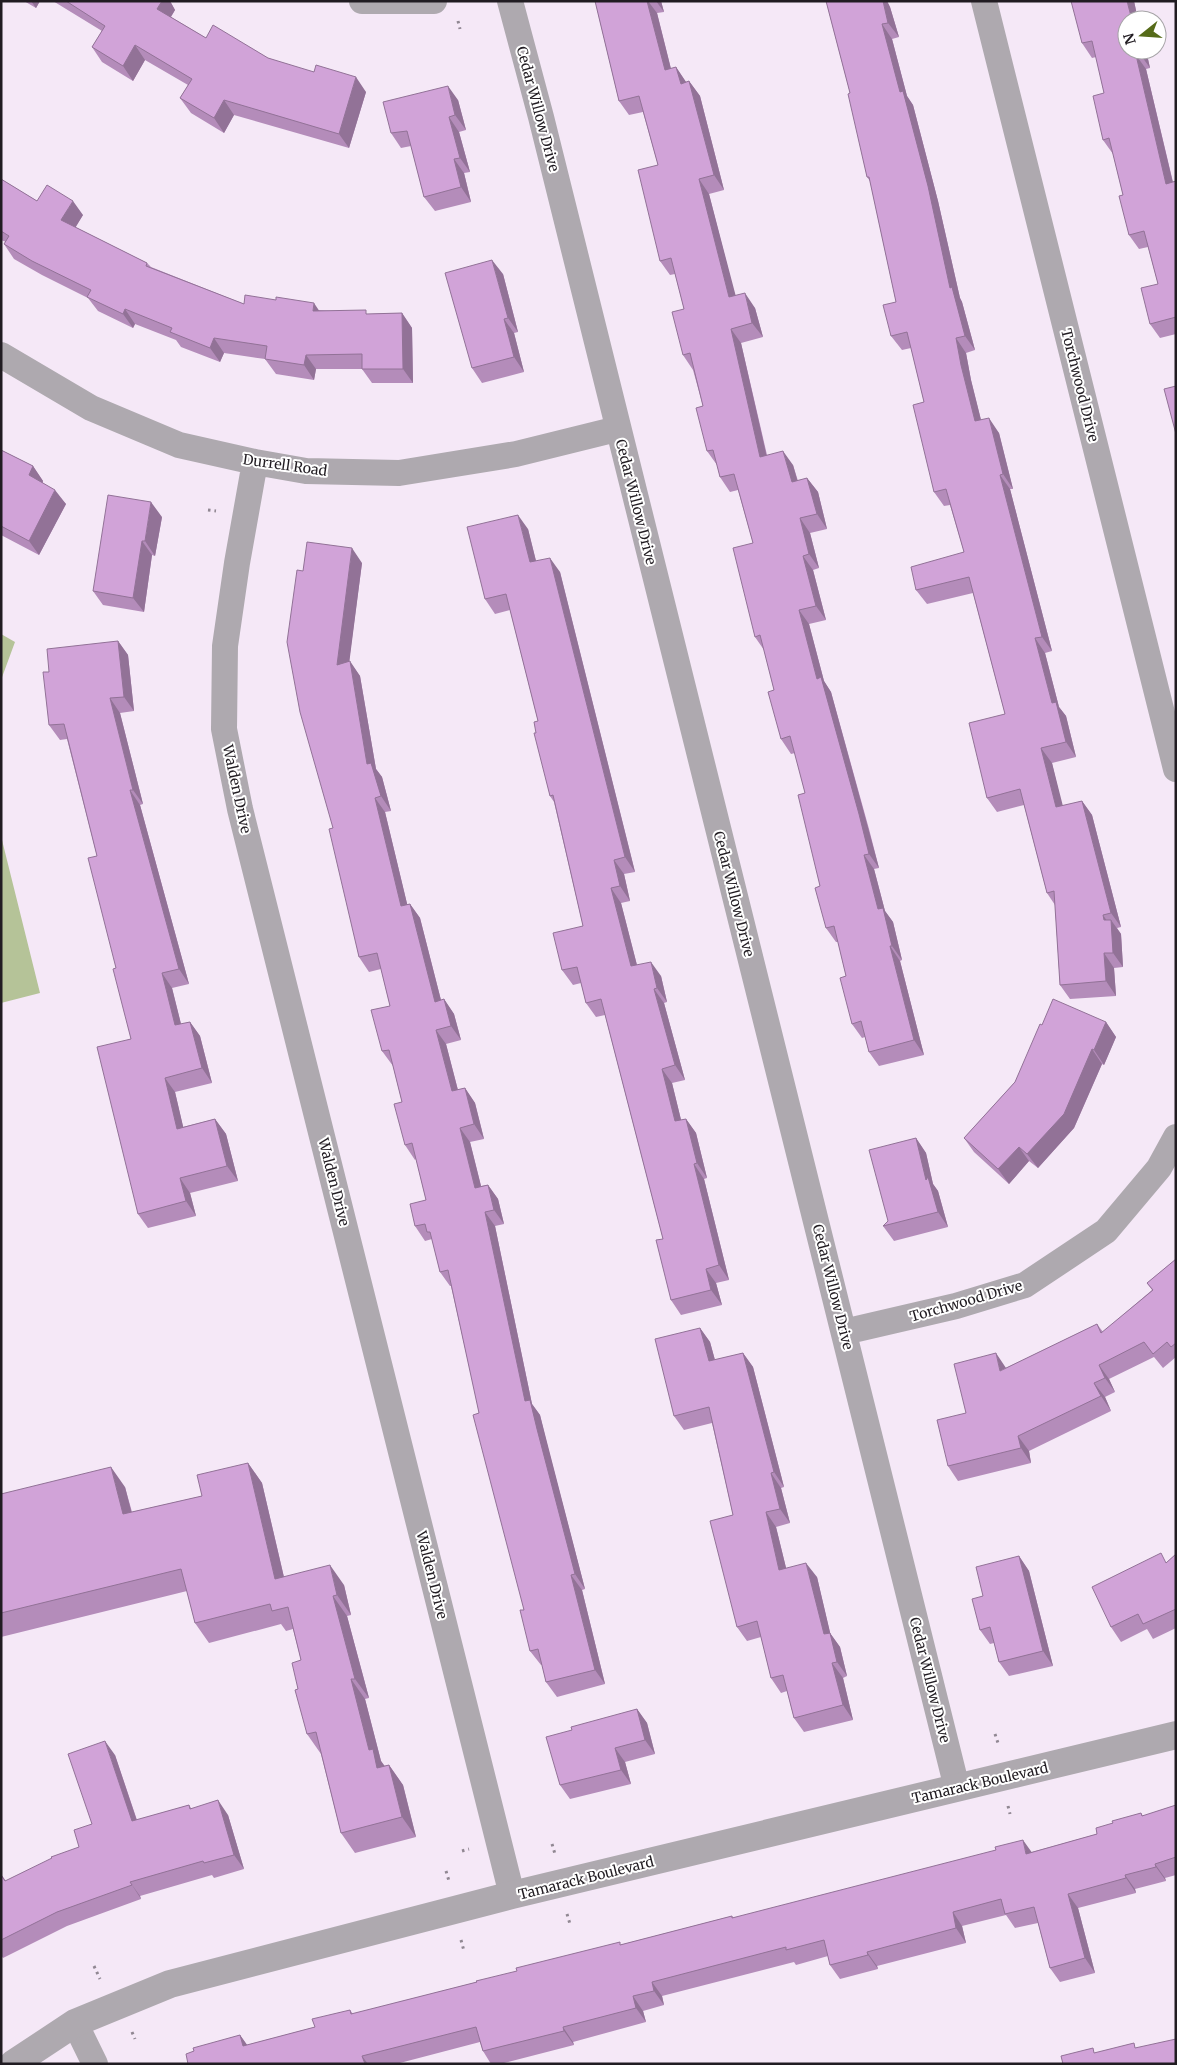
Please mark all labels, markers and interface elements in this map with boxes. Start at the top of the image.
north arrow [1117,10,1167,60]
text: N [1119,31,1140,47]
street label: Cedar Willow Drive [513,44,563,174]
street label: Torchwood Drive [1057,327,1103,443]
street label: Cedar Willow Drive [612,437,660,567]
street label: Durrell Road [242,450,329,480]
street label: Walden Drive [219,742,255,835]
street label: Cedar Willow Drive [710,829,758,959]
street label: Walden Drive [314,1135,354,1228]
street label: Cedar Willow Drive [809,1222,857,1352]
street label: Torchwood Drive [908,1276,1024,1326]
street label: Walden Drive [412,1528,452,1621]
street label: Cedar Willow Drive [906,1615,954,1745]
street label: Tamarack Boulevard [910,1758,1050,1807]
street label: Tamarack Boulevard [516,1852,656,1904]

